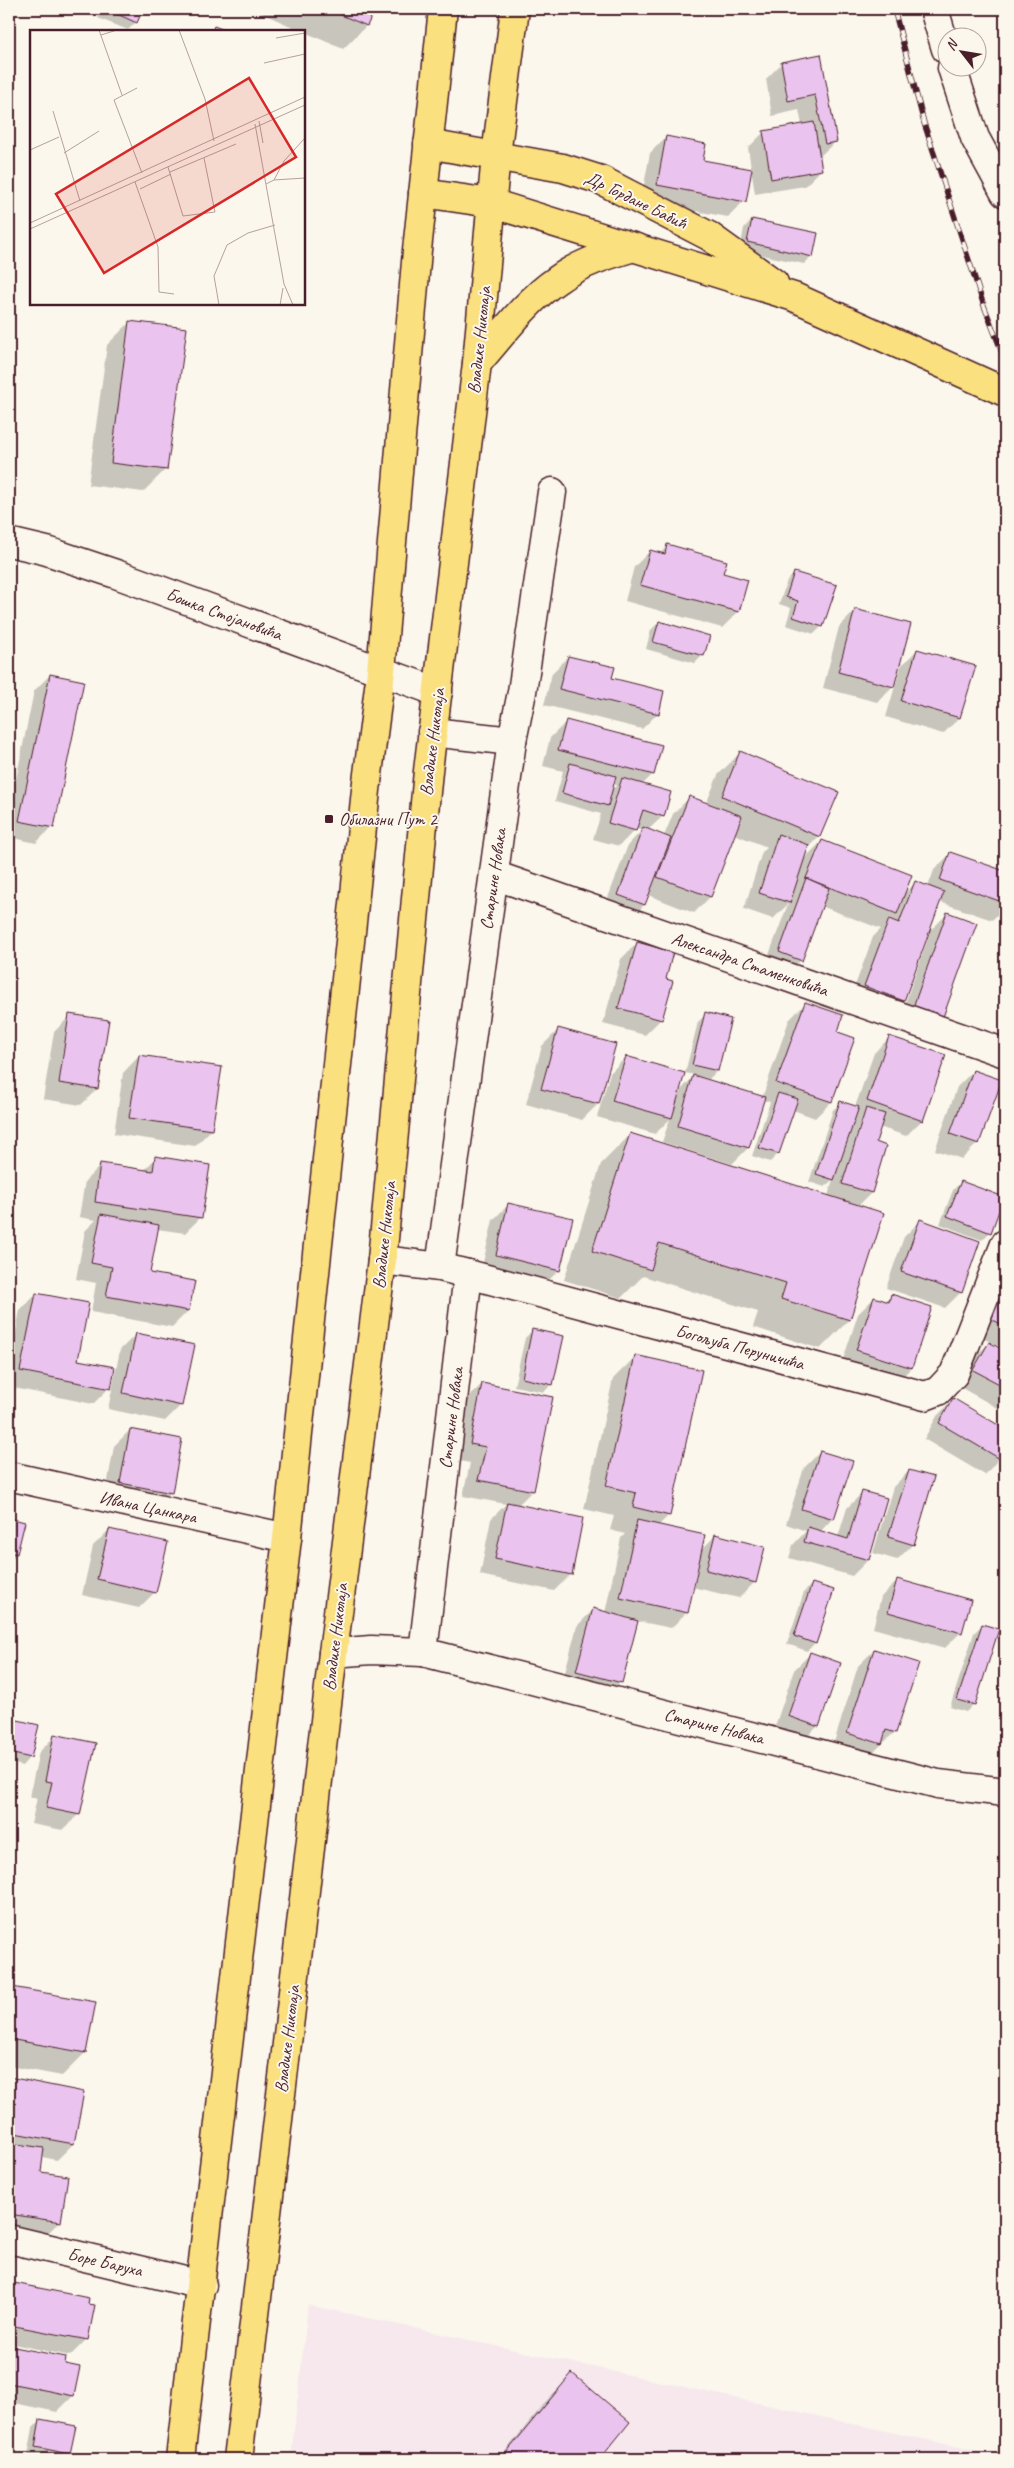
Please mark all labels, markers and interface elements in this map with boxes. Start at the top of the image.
north arrow [936,28,986,78]
inset map [30,30,305,305]
text: N [942,35,962,54]
street label: Др Гордане Бабић [582,166,691,235]
street label: Владике Николаја [462,284,496,395]
street label: Бошка Стојановића [163,583,286,645]
street label: Владике Николаја [415,686,450,797]
place label: Обилазни Пут 2 [339,808,439,830]
marker: Обилазни Пут 2 [323,813,335,825]
street label: Старине Новака [475,825,511,931]
street label: Александра Стаменковића [669,927,832,1001]
street label: Владике Николаја [367,1179,401,1290]
street label: Богољуба Перуничића [673,1319,808,1375]
street label: Старине Новака [434,1365,468,1470]
street label: Ивана Цанкара [98,1486,200,1528]
street label: Владике Николаја [318,1581,353,1692]
street label: Старине Новака [662,1703,768,1749]
street label: Владике Николаја [270,1983,305,2094]
street label: Боре Баруха [66,2243,146,2282]

